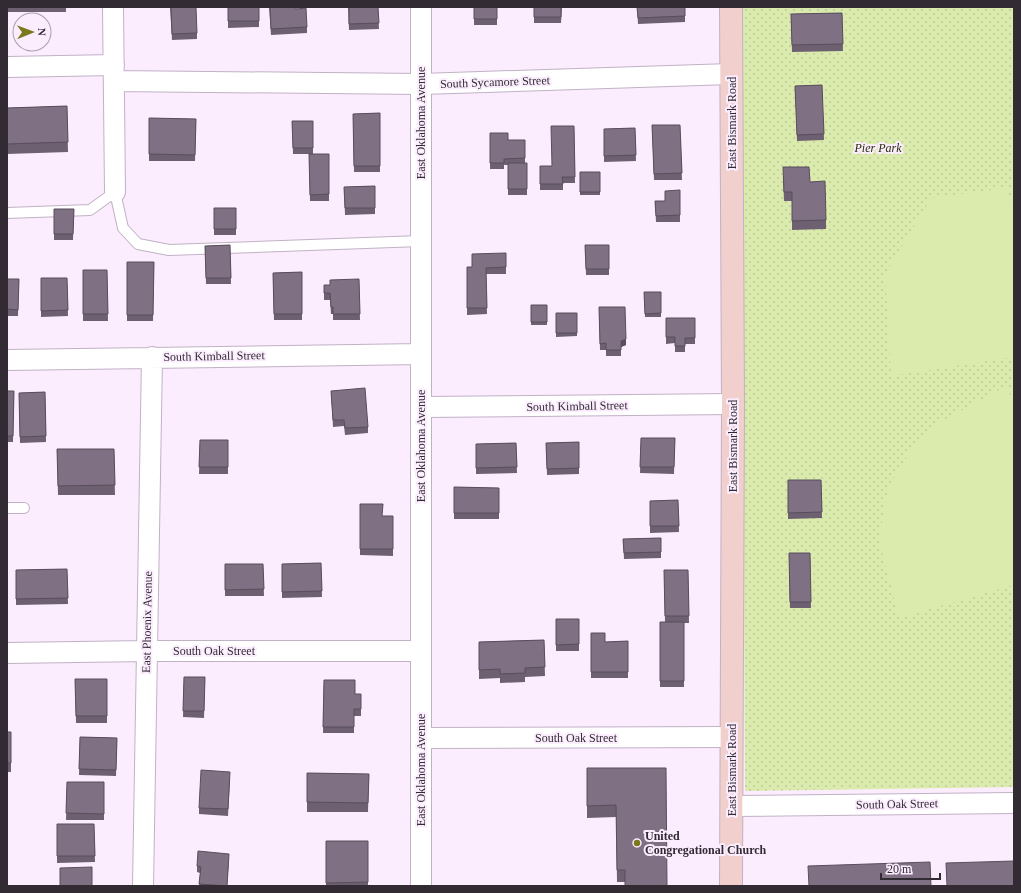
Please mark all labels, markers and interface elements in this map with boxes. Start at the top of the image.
north arrow [12,12,52,52]
text: N [36,28,48,36]
street label: East Oklahoma Avenue [414,67,428,179]
street label: South Sycamore Street [440,73,551,91]
street label: East Bismark Road [725,77,739,169]
park label: Pier Park [854,141,902,155]
street label: South Kimball Street [163,348,265,364]
street label: East Oklahoma Avenue [414,390,428,502]
street label: South Kimball Street [526,398,628,414]
street label: East Bismark Road [726,400,740,492]
street label: East Phoenix Avenue [139,571,155,673]
street label: South Oak Street [173,644,256,658]
street label: East Oklahoma Avenue [414,714,428,826]
street label: East Bismark Road [725,724,739,816]
street label: South Oak Street [535,731,618,745]
street label: South Oak Street [856,796,939,812]
place label: United Congregational Church [645,829,767,857]
marker: United Congregational Church [632,838,642,848]
scale bar [881,855,940,881]
text: 20 m [887,862,912,876]

